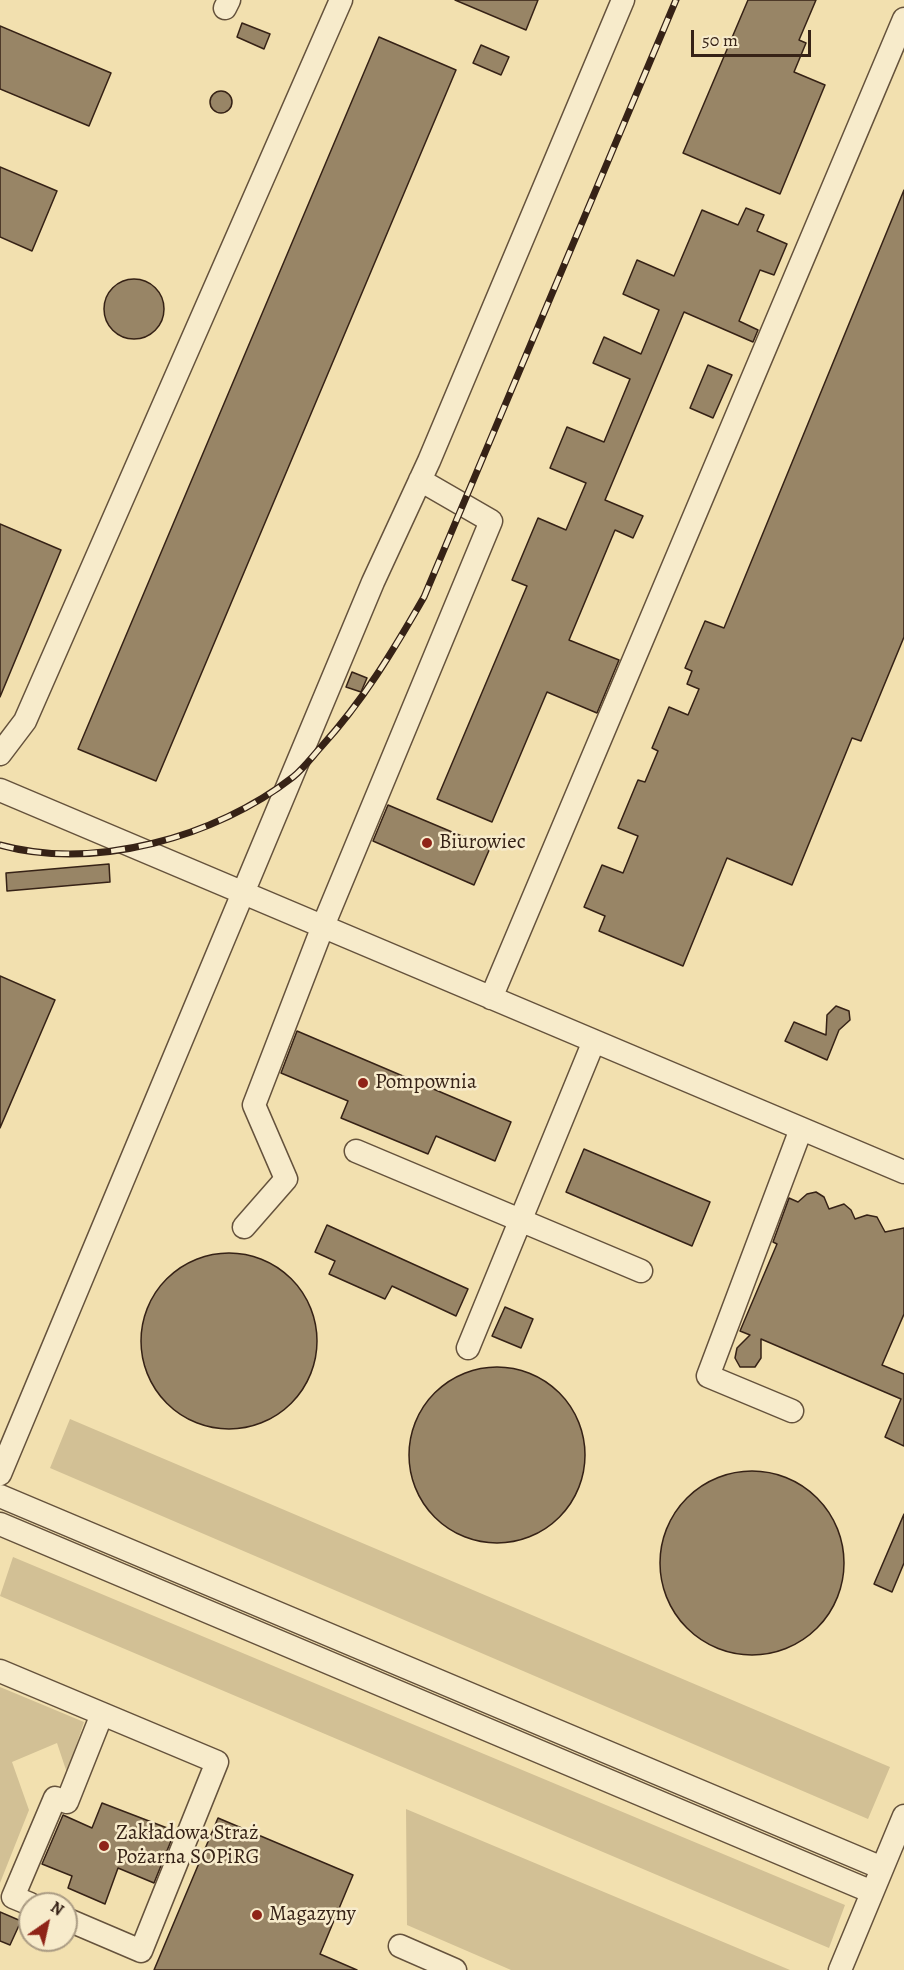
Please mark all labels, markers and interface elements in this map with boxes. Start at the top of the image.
scale bar [694,18,814,56]
text: 50 m [702,28,738,52]
place label: Biurowiec [439,830,526,856]
marker: Biurowiec [420,836,434,850]
place label: Pompownia [375,1070,477,1096]
marker: Pompownia [356,1076,370,1090]
place label: Zakładowa Straż Pożarna SOPiRG [116,1821,260,1871]
marker: Zakładowa Straż Pożarna SOPiRG [97,1839,111,1853]
north arrow [18,1892,78,1952]
text: N [46,1896,68,1921]
place label: Magazyny [269,1902,356,1928]
marker: Magazyny [250,1908,264,1922]

